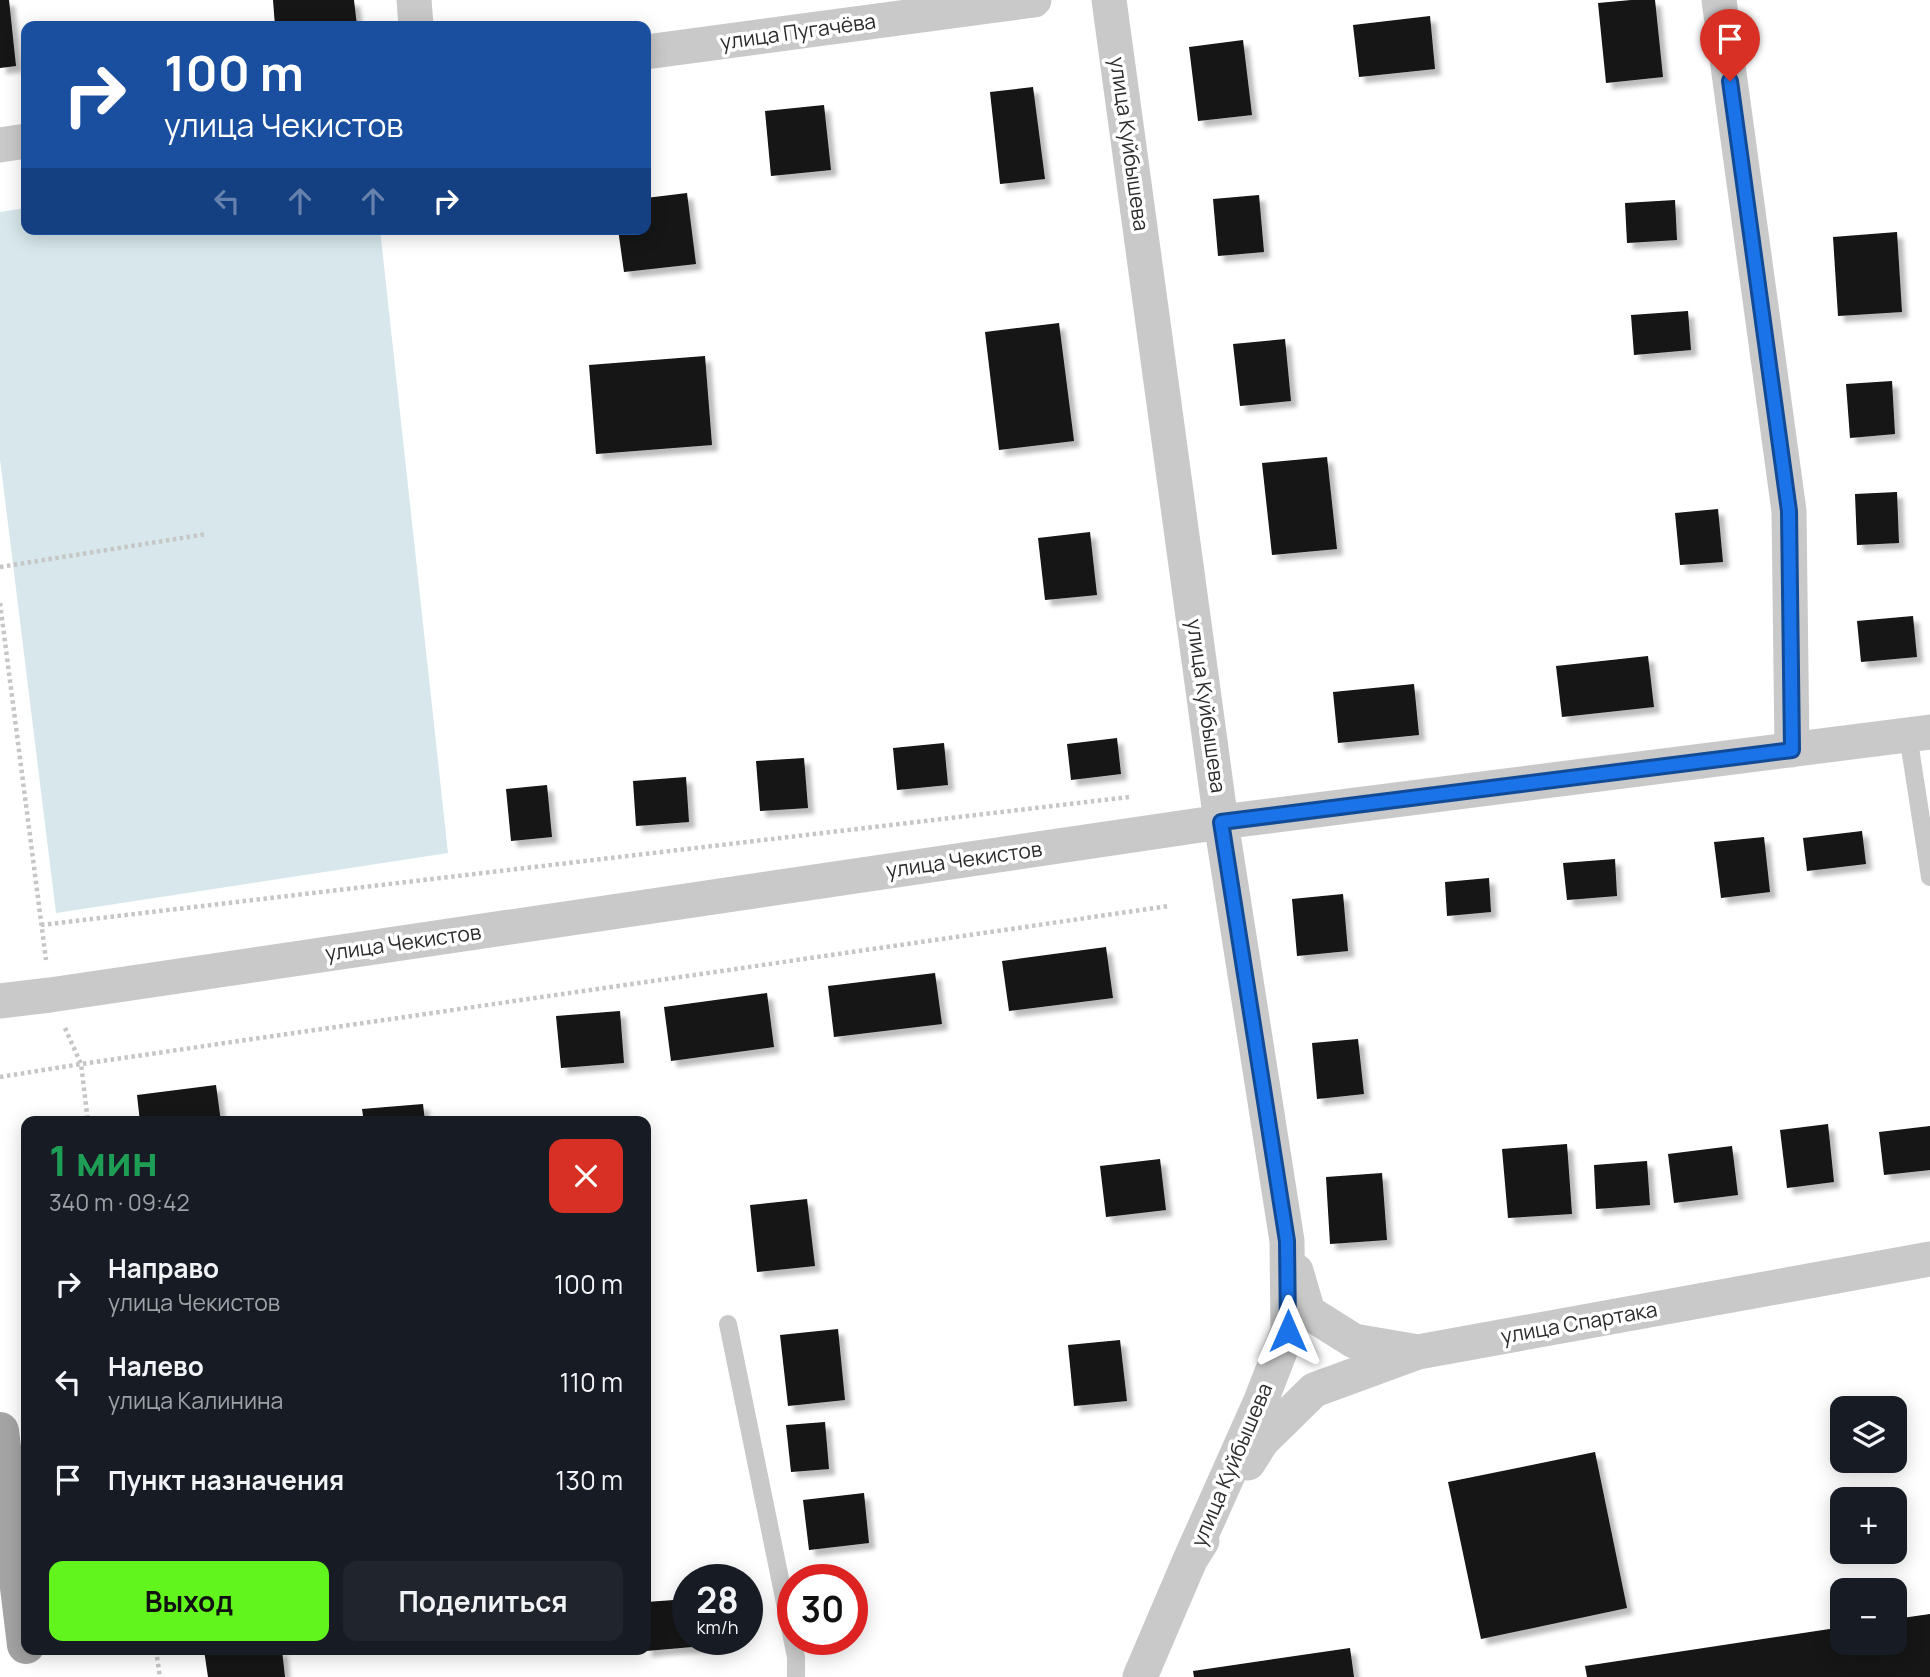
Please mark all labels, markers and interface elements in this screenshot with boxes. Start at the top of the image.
street label: улица Пугачёва [718,6,877,56]
pin [1700,9,1760,81]
icon: arrive [1711,20,1749,58]
text: 100 m [164,39,304,106]
icon: right [49,49,140,140]
street label: улица Куйбышева [1104,55,1156,233]
text: улица Чекистов [164,103,404,147]
icon: left [208,182,246,220]
icon: ahead [281,182,319,220]
icon: ahead [354,182,392,220]
icon: right [427,182,465,220]
street label: улица Куйбышева [1181,617,1233,795]
street label: улица Чекистов [884,834,1044,884]
street label: улица Чекистов [323,917,483,967]
text: 1 мин [49,1131,158,1189]
button: close [549,1139,623,1213]
text: 340 m · 09:42 [49,1186,190,1218]
text: Направо [108,1250,219,1286]
icon: right [49,1265,87,1303]
text: 100 m [554,1266,623,1302]
text: улица Чекистов [108,1286,280,1318]
position arrow [1251,1294,1325,1368]
street label: улица Спартака [1498,1294,1659,1350]
text: Налево [108,1348,204,1384]
icon: left [49,1363,87,1401]
text: 110 m [560,1364,623,1400]
street label: улица Куйбышева [1184,1378,1278,1551]
text: улица Калинина [108,1384,283,1416]
map controls [1830,1396,1907,1655]
button: layers [1830,1396,1907,1473]
icon: arrive [49,1461,87,1499]
text: Пункт назначения [108,1462,344,1498]
text: 130 m [555,1462,623,1498]
button: + [1830,1487,1907,1564]
button: Выход [49,1561,329,1641]
button: Поделиться [343,1561,623,1641]
speed limit sign: 30 [777,1564,868,1655]
text: 28 [696,1576,739,1624]
button: − [1830,1578,1907,1655]
text: km/h [697,1615,738,1639]

